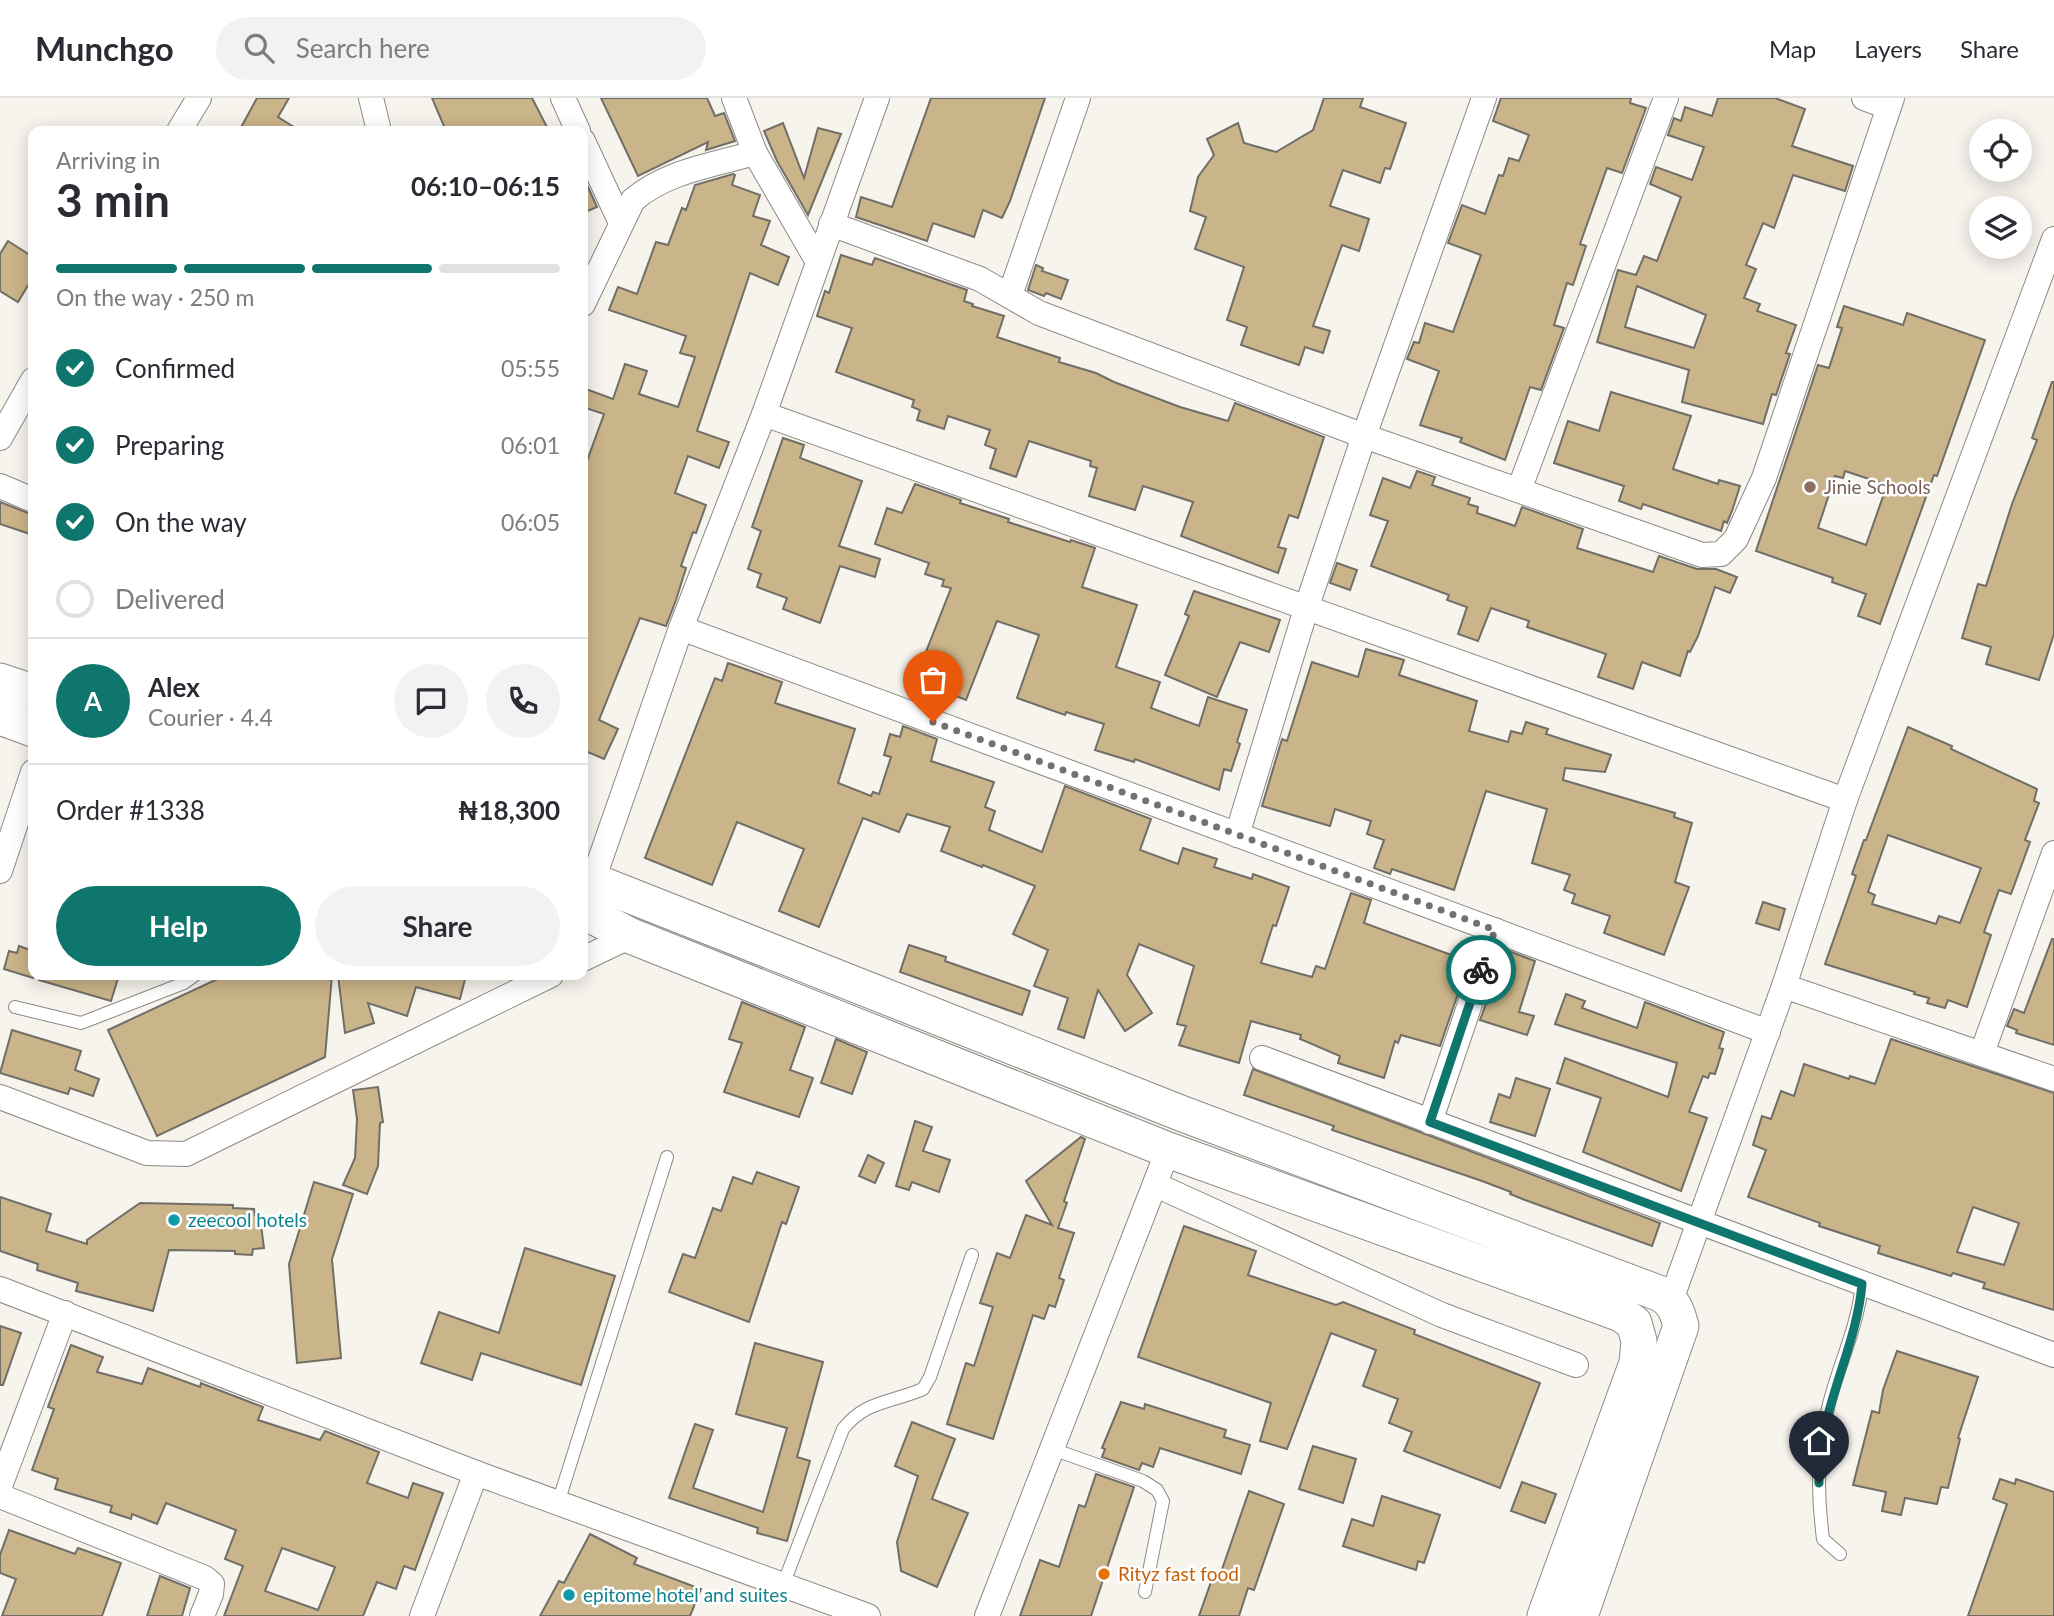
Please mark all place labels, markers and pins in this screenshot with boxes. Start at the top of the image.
place label: Jinie Schools [1824,475,1931,498]
marker: Jinie Schools [1802,479,1818,495]
pin [903,650,963,722]
place label: zeecool hotels [188,1208,307,1231]
marker: zeecool hotels [166,1212,182,1228]
pin [1789,1411,1849,1483]
place label: Rityz fast food [1118,1562,1239,1585]
marker: Rityz fast food [1096,1566,1112,1582]
place label: epitome hotel and suites [583,1583,788,1606]
marker: epitome hotel and suites [561,1587,577,1603]

